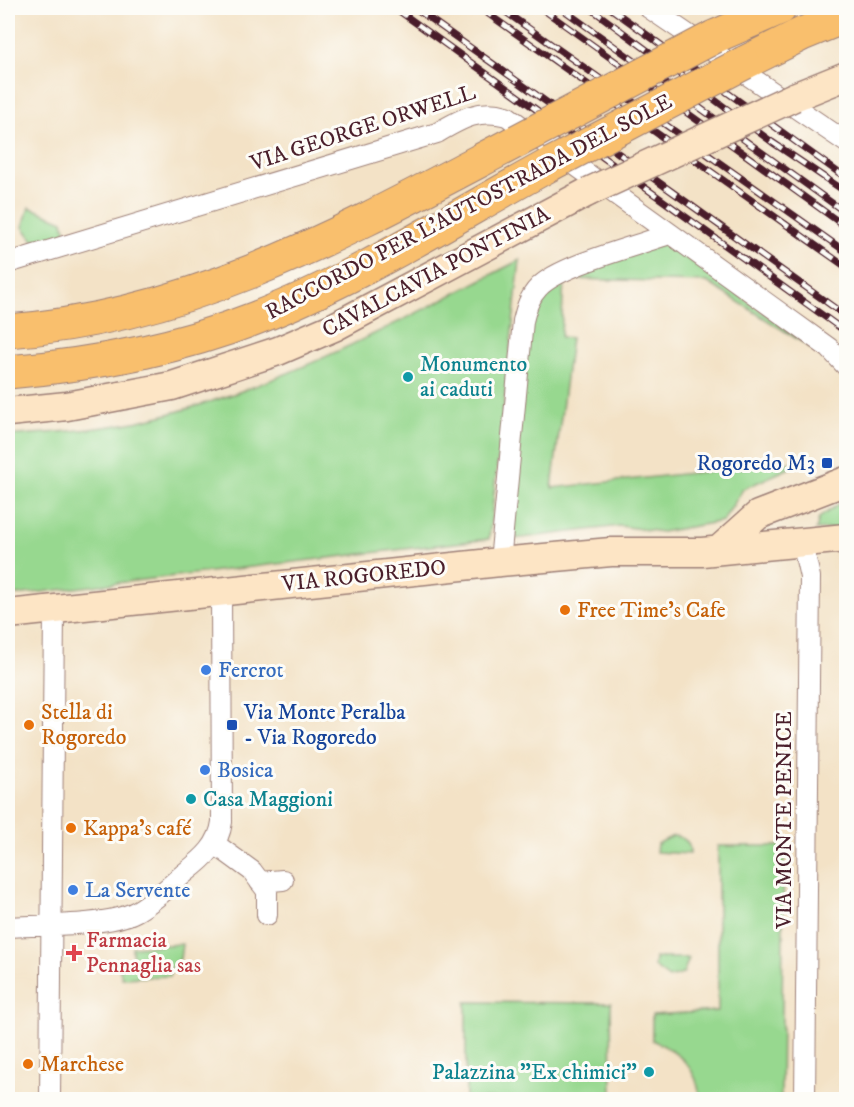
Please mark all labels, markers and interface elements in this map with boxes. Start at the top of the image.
street label: VIA GEORGE ORWELL [246,79,479,177]
street label: RACCORDO PER L'AUTOSTRADA DEL SOLE [261,88,677,326]
street label: CAVALCAVIA PONTINIA [318,200,555,343]
place label: Monumento ai caduti [420,351,527,403]
marker: Monumento ai caduti [401,370,415,384]
place label: Rogoredo M3 [696,450,815,477]
marker: Rogoredo M3 [820,456,834,470]
street label: VIA ROGOREDO [280,554,447,598]
place label: Free Time's Cafe [577,597,726,624]
marker: Free Time's Cafe [558,603,572,617]
place label: Fercrot [218,657,284,684]
marker: Fercrot [199,663,213,677]
place label: Stella di Rogoredo [41,699,127,751]
place label: Via Monte Peralba - Via Rogoredo [243,699,406,751]
street label: VIA MONTE PENICE [771,711,798,930]
marker: Stella di Rogoredo [22,718,36,732]
marker: Via Monte Peralba - Via Rogoredo [225,718,239,732]
place label: Bosica [217,757,274,784]
marker: Bosica [198,763,212,777]
place label: Casa Maggioni [203,786,333,813]
marker: Casa Maggioni [184,792,198,806]
place label: Kappa's café [83,815,191,842]
marker: Kappa's café [64,821,78,835]
place label: La Servente [85,877,190,904]
marker: La Servente [66,883,80,897]
place label: Farmacia Pennaglia sas [86,927,201,979]
marker: Farmacia Pennaglia sas [67,946,81,960]
place label: Marchese [40,1051,124,1078]
marker: Marchese [21,1057,35,1071]
place label: Palazzina "Ex chimici" [432,1059,637,1086]
marker: Palazzina "Ex chimici" [642,1065,656,1079]

